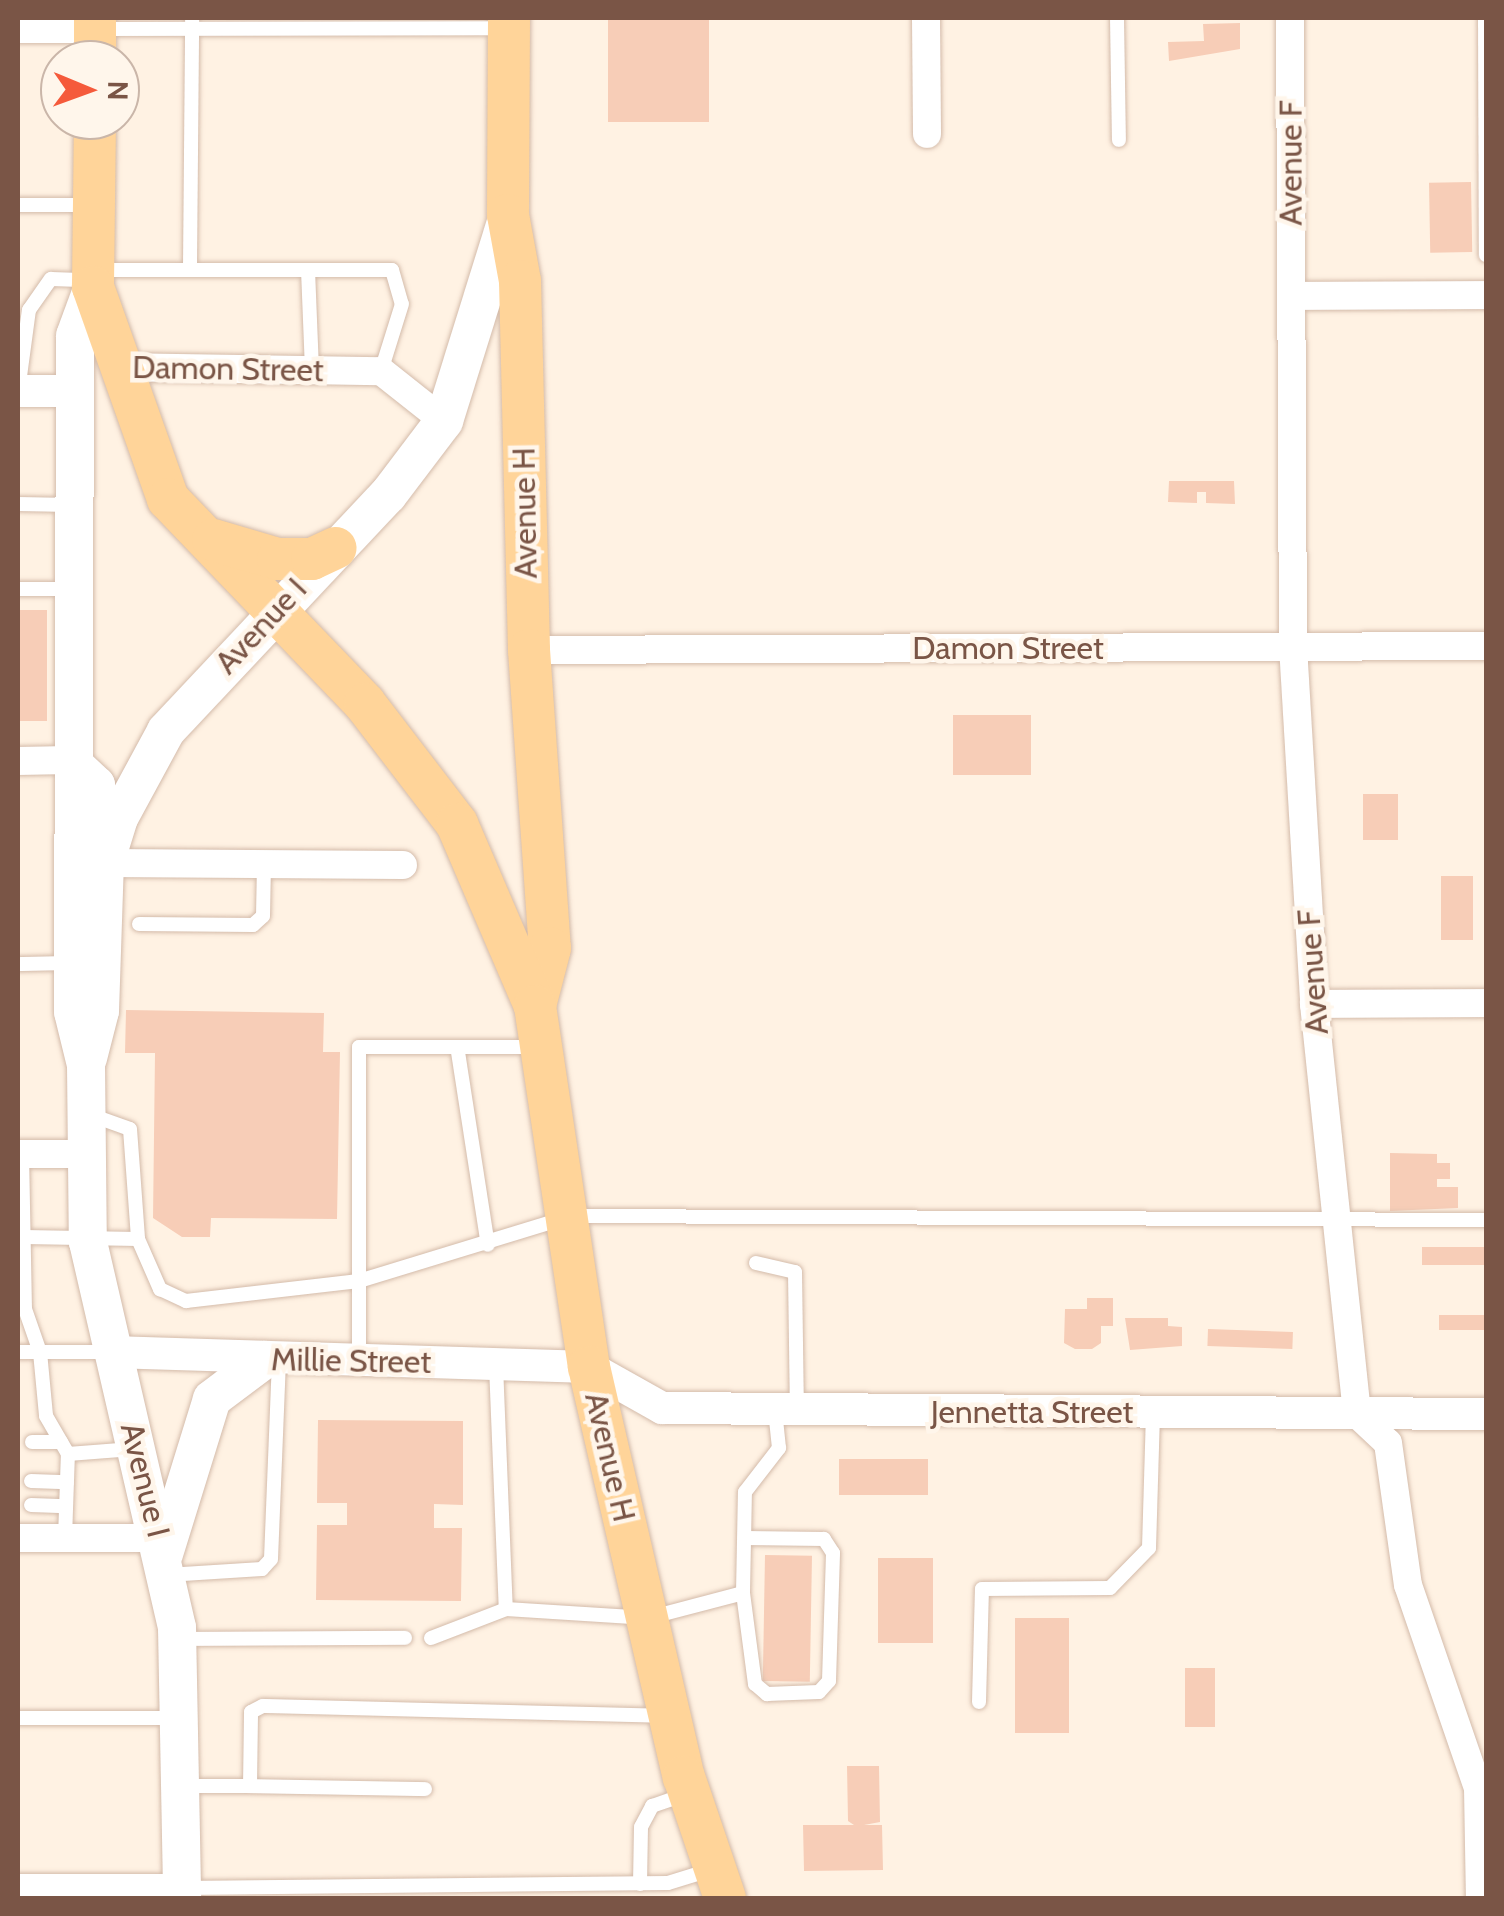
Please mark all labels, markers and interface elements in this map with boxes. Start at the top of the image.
north arrow [40,40,140,140]
text: N [101,80,135,101]
street label: Avenue F [1272,100,1310,226]
street label: Damon Street [132,348,324,390]
street label: Avenue H [505,447,545,579]
street label: Avenue I [207,570,315,682]
street label: Damon Street [912,629,1104,667]
street label: Avenue F [1289,908,1337,1036]
street label: Millie Street [271,1340,431,1382]
street label: Avenue H [577,1389,643,1525]
street label: Jennetta Street [931,1393,1133,1431]
street label: Avenue I [112,1419,178,1541]

